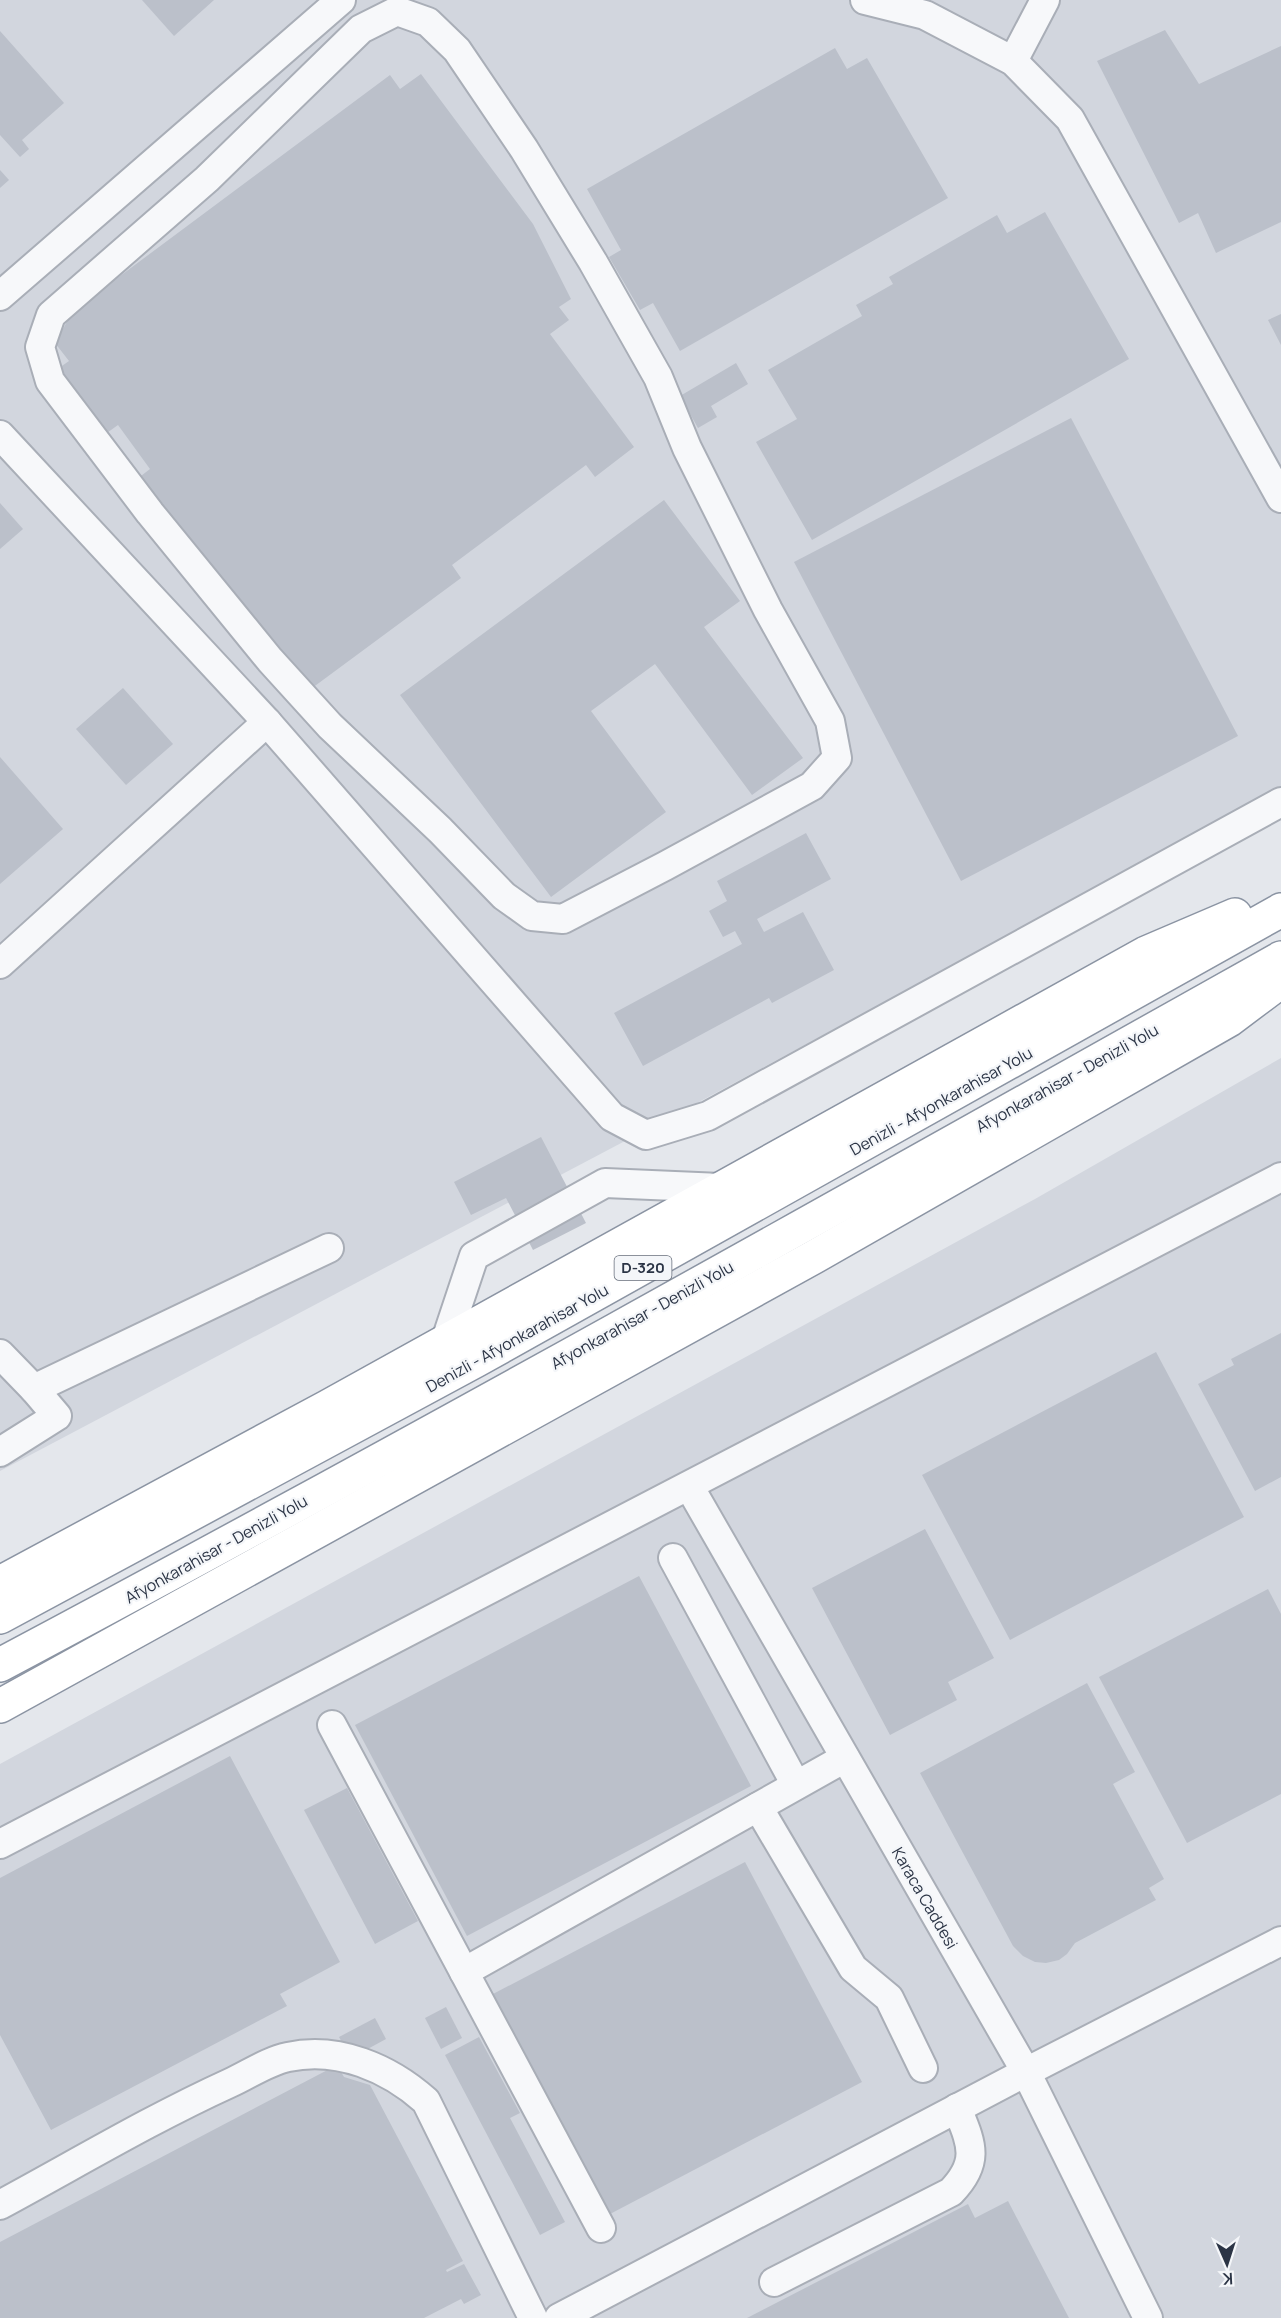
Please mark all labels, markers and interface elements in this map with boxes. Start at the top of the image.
street label: Afyonkarahisar - Denizli Yolu [972,1019,1162,1137]
street label: Denizli - Afyonkarahisar Yolu [846,1042,1036,1160]
street label: Afyonkarahisar - Denizli Yolu [547,1256,737,1374]
road number: D-320 [614,1256,672,1280]
street label: Denizli - Afyonkarahisar Yolu [422,1279,612,1397]
street label: Afyonkarahisar - Denizli Yolu [121,1490,311,1608]
street label: Karaca Caddesi [887,1843,963,1953]
north arrow [1197,2234,1257,2294]
text: K [1221,2268,1234,2290]

